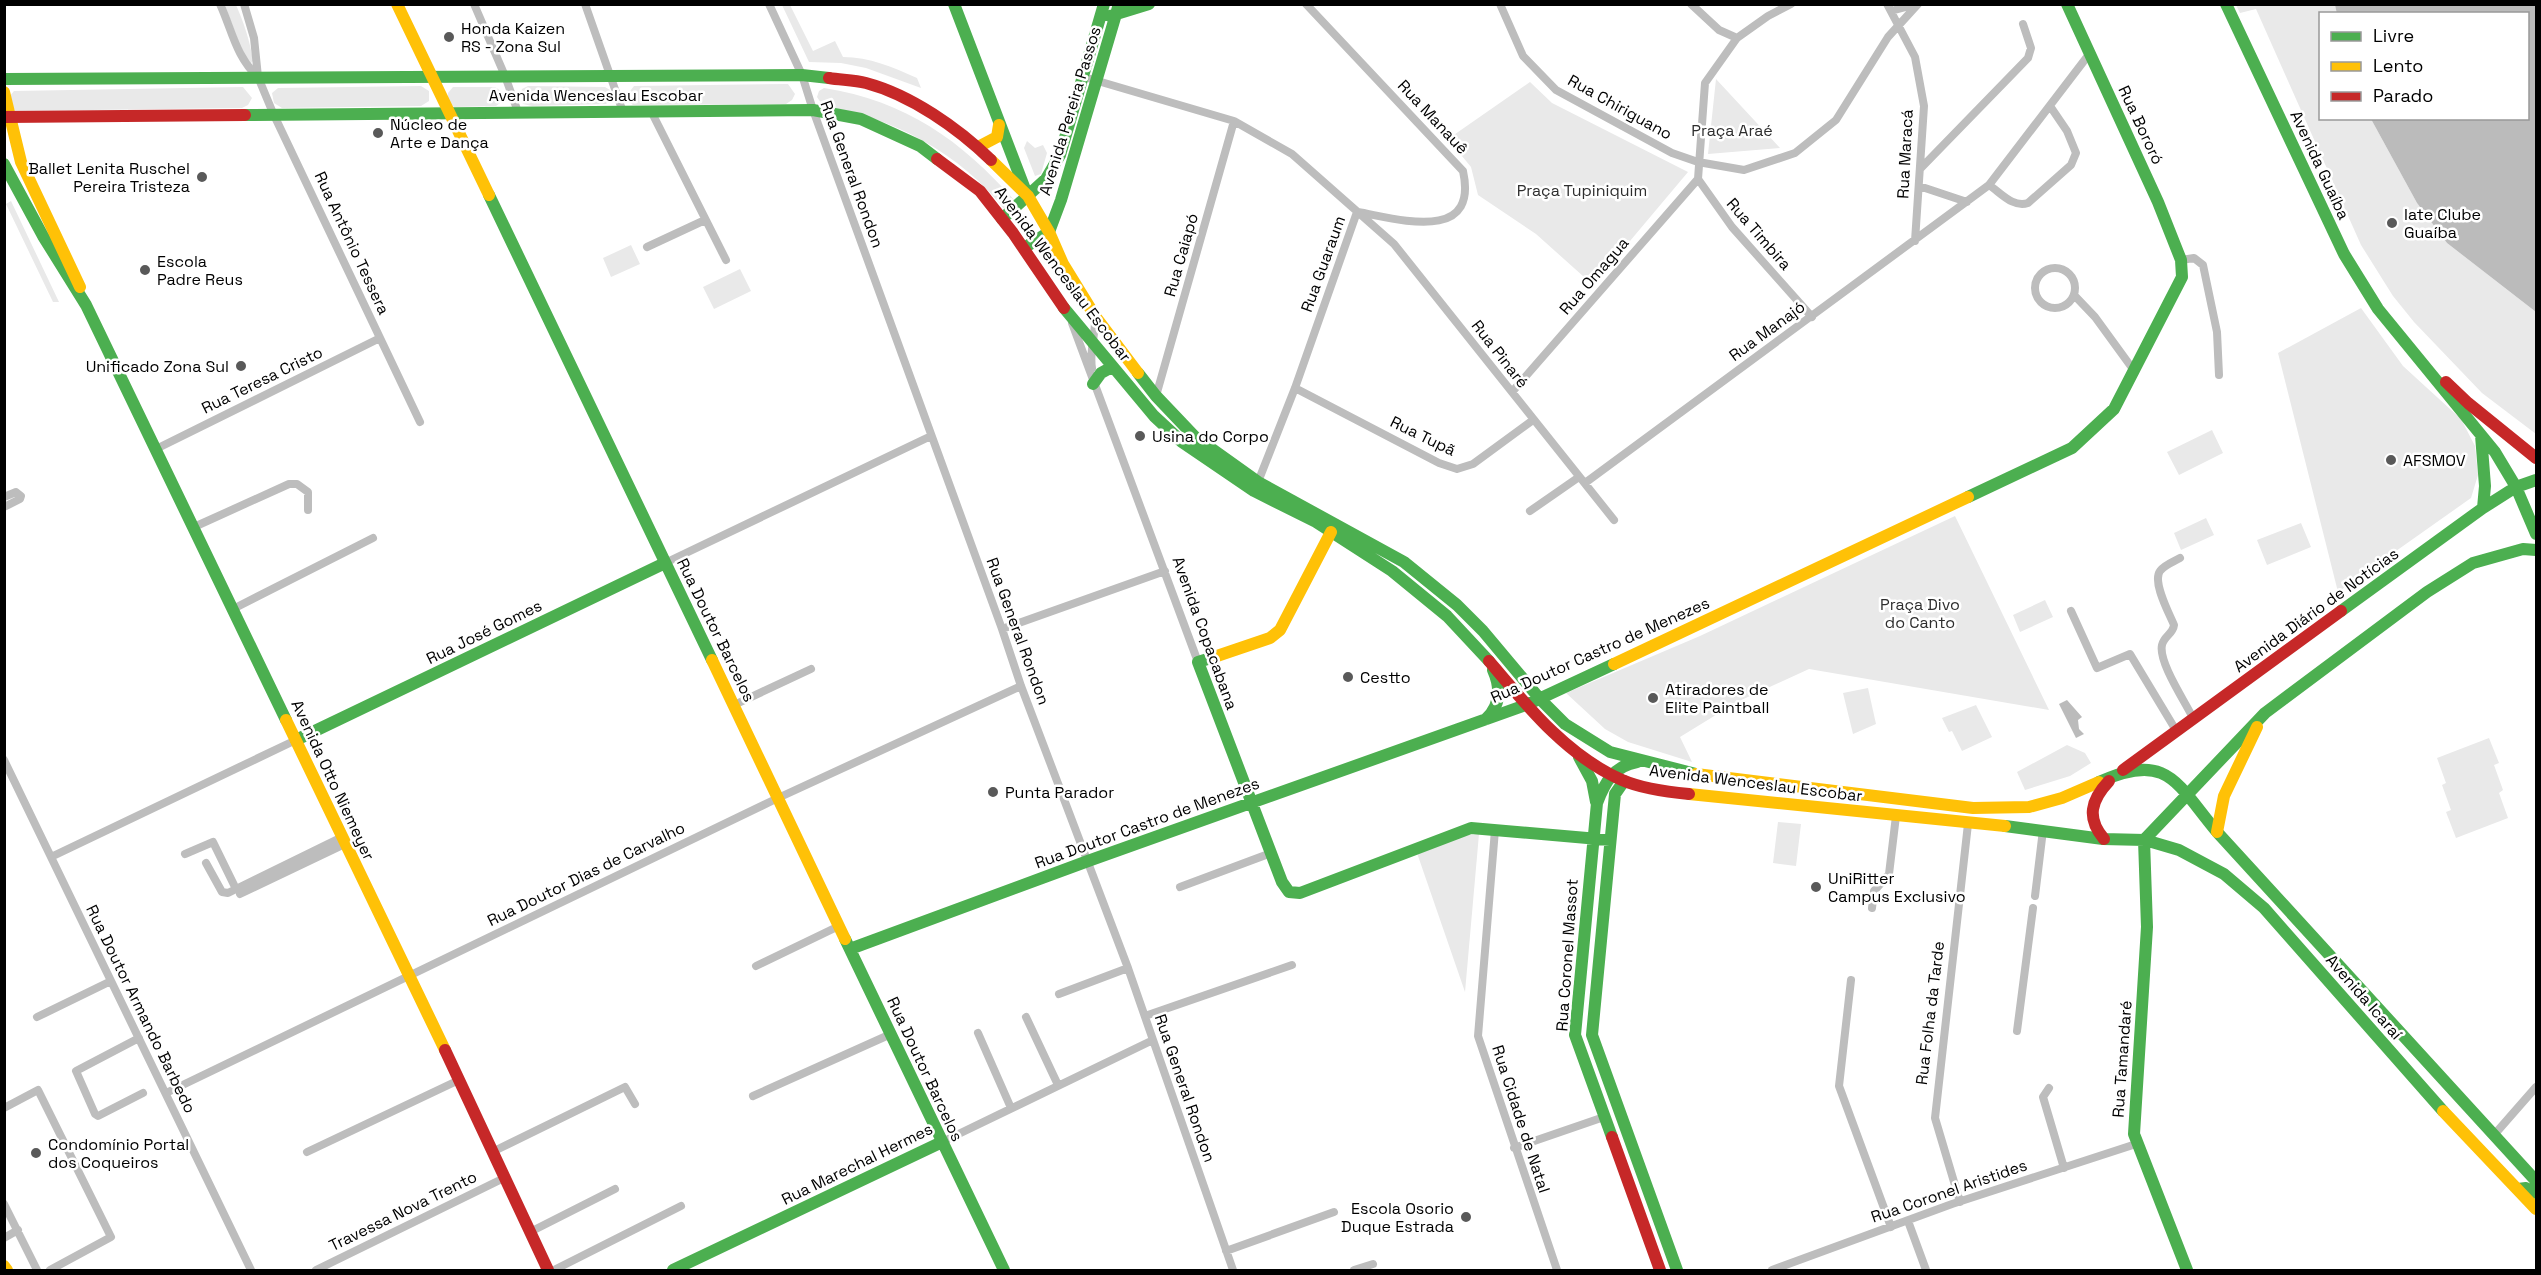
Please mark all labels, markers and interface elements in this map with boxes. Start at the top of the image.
legend [2319,12,2529,120]
place label: Honda Kaizen RS - Zona Sul [461,18,565,57]
street label: Avenida Pereira Passos [1034,24,1106,198]
text: Livre [2373,24,2414,47]
marker: Honda Kaizen RS - Zona Sul [442,30,456,44]
text: Lento [2373,54,2423,77]
street label: Rua Chiriguano [1564,70,1676,144]
street label: Rua Manauê [1393,75,1473,159]
street label: Rua Bororó [2114,82,2168,168]
text: Parado [2373,84,2433,107]
street label: Avenida Wenceslau Escobar [489,85,703,106]
street label: Rua General Rondon [816,97,888,251]
street label: Avenida Guaíba [2286,107,2354,223]
street label: Rua Maracá [1892,109,1918,199]
place label: Núcleo de Arte e Dança [390,114,489,153]
park label: Praça Araé [1691,120,1773,141]
marker: Núcleo de Arte e Dança [371,126,385,140]
place label: Ballet Lenita Ruschel Pereira Tristeza [28,158,190,197]
street label: Rua Antônio Tessera [310,168,394,318]
marker: Ballet Lenita Ruschel Pereira Tristeza [195,170,209,184]
park label: Praça Tupiniquim [1517,180,1647,201]
street label: Avenida Wenceslau Escobar [990,182,1136,366]
street label: Rua Timbira [1722,194,1796,274]
place label: Iate Clube Guaíba [2404,204,2481,243]
street label: Rua Caiapó [1159,211,1203,299]
street label: Rua Guaraum [1296,213,1350,315]
marker: Iate Clube Guaíba [2385,216,2399,230]
street label: Rua Omagua [1555,233,1633,319]
place label: Escola Padre Reus [157,251,243,290]
marker: Escola Padre Reus [138,263,152,277]
street label: Rua Manajó [1725,296,1809,366]
street label: Rua Pinaré [1467,316,1533,392]
street label: Rua Teresa Cristo [198,342,326,418]
place label: Unificado Zona Sul [86,356,229,377]
marker: Unificado Zona Sul [234,359,248,373]
street label: Rua Tupã [1387,411,1459,461]
place label: Usina do Corpo [1152,426,1269,447]
marker: Usina do Corpo [1133,429,1147,443]
place label: AFSMOV [2403,450,2466,471]
marker: AFSMOV [2384,453,2398,467]
street label: Avenida Diário de Notícias [2229,543,2403,677]
street label: Avenida Copacabana [1167,553,1243,713]
street label: Rua General Rondon [982,554,1054,708]
street label: Rua Doutor Barcelos [672,555,760,705]
street label: Rua Doutor Castro de Menezes [1487,592,1713,708]
park label: Praça Divo do Canto [1880,594,1960,633]
street label: Rua José Gomes [423,595,545,669]
place label: Cestto [1360,667,1411,688]
marker: Cestto [1341,670,1355,684]
place label: Atiradores de Elite Paintball [1665,679,1769,718]
marker: Atiradores de Elite Paintball [1646,691,1660,705]
street label: Avenida Otto Niemeyer [287,696,379,864]
street label: Avenida Wenceslau Escobar [1648,760,1864,806]
street label: Rua Doutor Castro de Menezes [1032,773,1262,873]
place label: Punta Parador [1005,782,1114,803]
marker: Punta Parador [986,785,1000,799]
street label: Rua Doutor Dias de Carvalho [484,817,688,931]
place label: UniRitter Campus Exclusivo [1828,868,1966,907]
street label: Rua Coronel Massot [1551,878,1583,1032]
marker: UniRitter Campus Exclusivo [1809,880,1823,894]
street label: Rua Doutor Armando Barbedo [81,901,201,1117]
street label: Rua Folha da Tarde [1911,940,1949,1086]
street label: Avenida Icaraí [2321,950,2407,1044]
street label: Rua Doutor Barcelos [882,993,968,1145]
street label: Rua Tamandaré [2107,1000,2137,1118]
street label: Rua General Rondon [1150,1011,1220,1165]
street label: Rua Cidade de Natal [1487,1042,1555,1196]
street label: Rua Marechal Hermes [778,1118,936,1210]
place label: Condomínio Portal dos Coqueiros [48,1134,189,1173]
marker: Condomínio Portal dos Coqueiros [29,1146,43,1160]
street label: Rua Coronel Aristides [1868,1154,2030,1228]
street label: Travessa Nova Trento [326,1166,480,1256]
place label: Escola Osorio Duque Estrada [1341,1198,1454,1237]
marker: Escola Osorio Duque Estrada [1459,1210,1473,1224]

